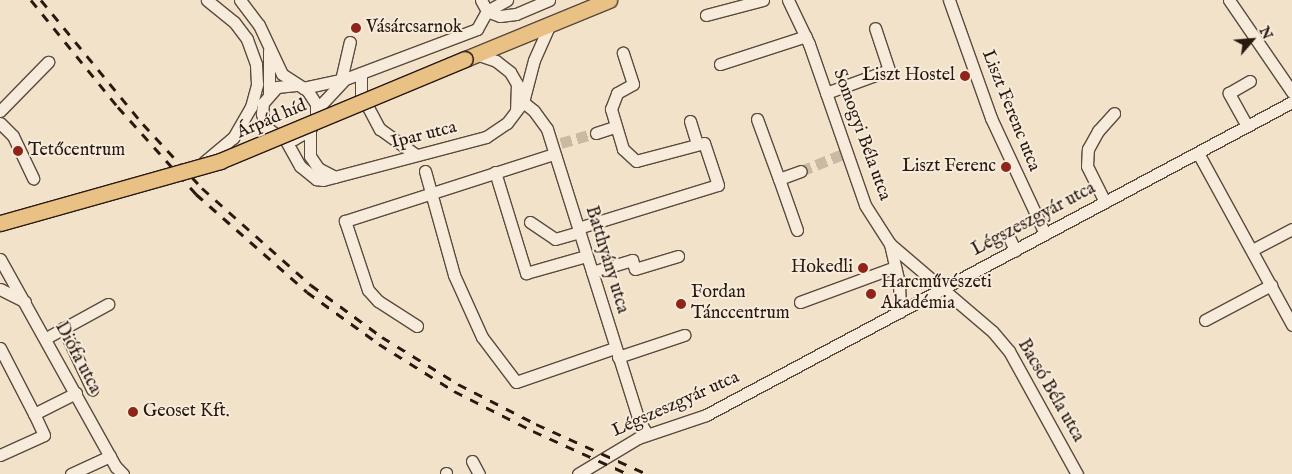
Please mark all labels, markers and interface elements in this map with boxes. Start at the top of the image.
north arrow [1227,15,1277,65]
place label: Vásárcsarnok [366,17,462,39]
marker: Vásárcsarnok [350,22,362,34]
text: N [1255,24,1276,43]
street label: Liszt Ferenc utca [976,47,1044,175]
place label: Liszt Hostel [862,65,955,87]
street label: Somogyi Béla utca [827,66,895,204]
marker: Liszt Hostel [959,70,971,82]
street label: Árpád híd [234,96,310,144]
street label: Ipar utca [389,117,459,155]
place label: Tetőcentrum [28,140,125,162]
marker: Tetőcentrum [12,145,24,157]
place label: Liszt Ferenc [902,156,996,178]
marker: Liszt Ferenc [1000,161,1012,173]
street label: Légszeszgyár utca [968,178,1100,262]
street label: Batthyány utca [579,204,633,316]
place label: Hokedli [791,257,853,279]
marker: Hokedli [857,262,869,274]
place label: Harcművészeti Akadémia [881,273,992,316]
place label: Fordan Tánccentrum [691,283,790,326]
marker: Harcművészeti Akadémia [865,288,877,300]
marker: Fordan Tánccentrum [675,298,687,310]
street label: Diófa utca [49,318,105,398]
street label: Bacsó Béla utca [1012,336,1088,446]
street label: Légszeszgyár utca [609,367,743,443]
place label: Geoset Kft. [143,401,230,423]
marker: Geoset Kft. [127,406,139,418]

